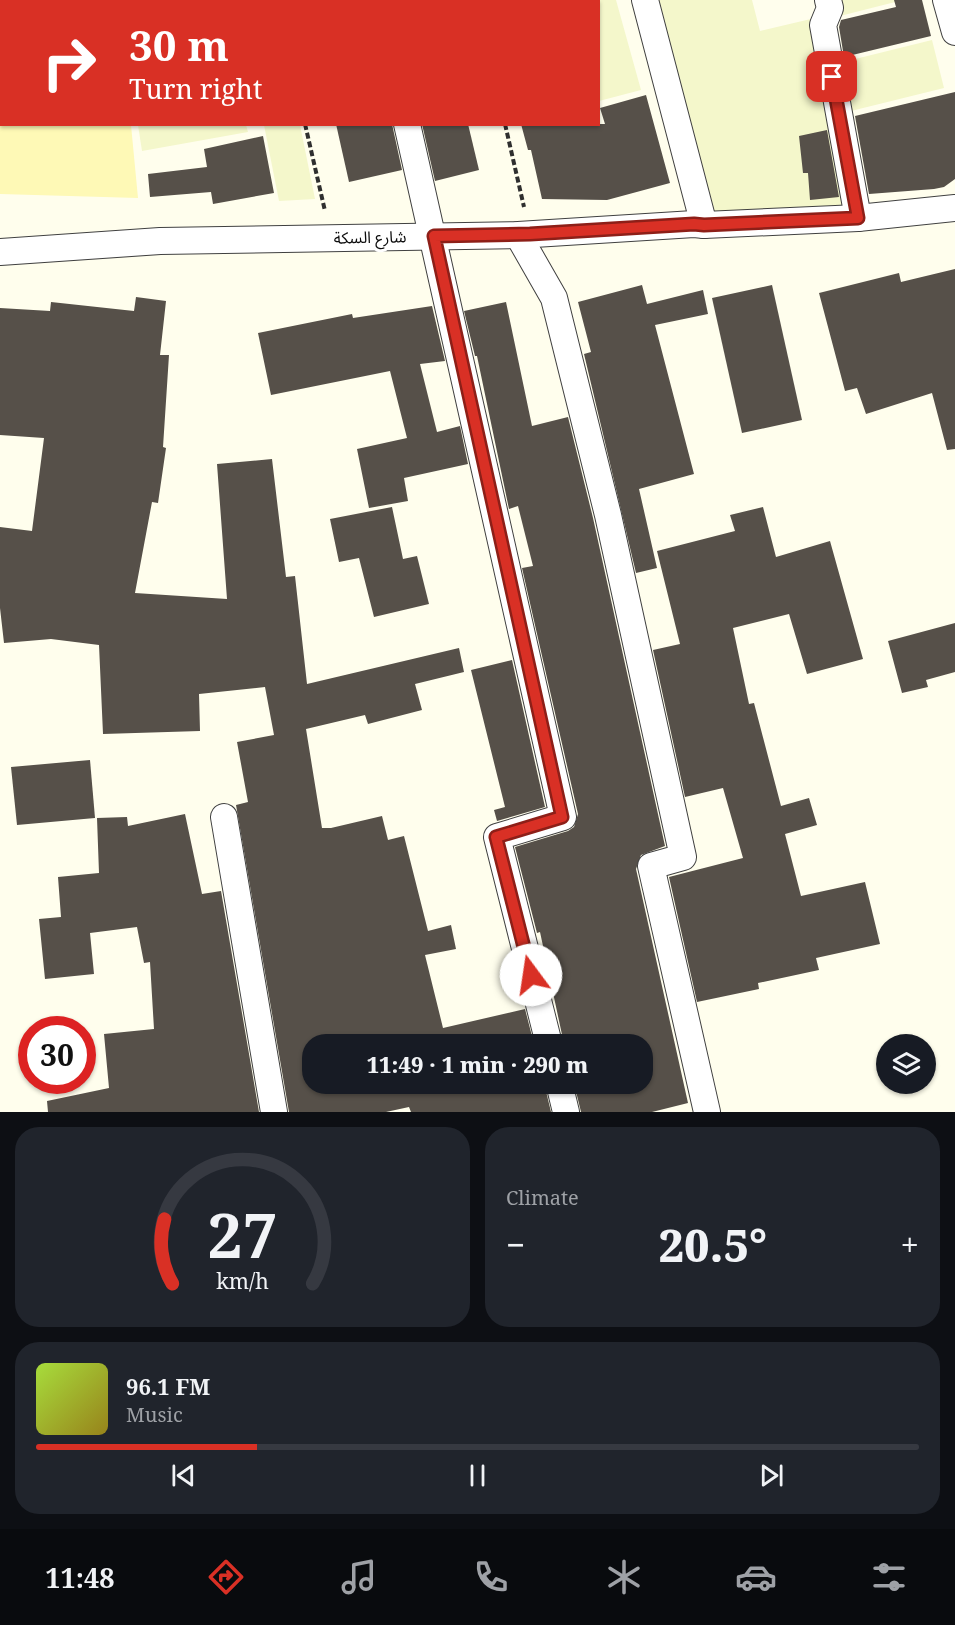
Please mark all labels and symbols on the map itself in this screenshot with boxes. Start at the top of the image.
pin [806,51,857,102]
street label: شارع السكة [333,225,407,251]
position arrow [499,943,563,1007]
speed limit sign: 30 [18,1016,96,1094]

